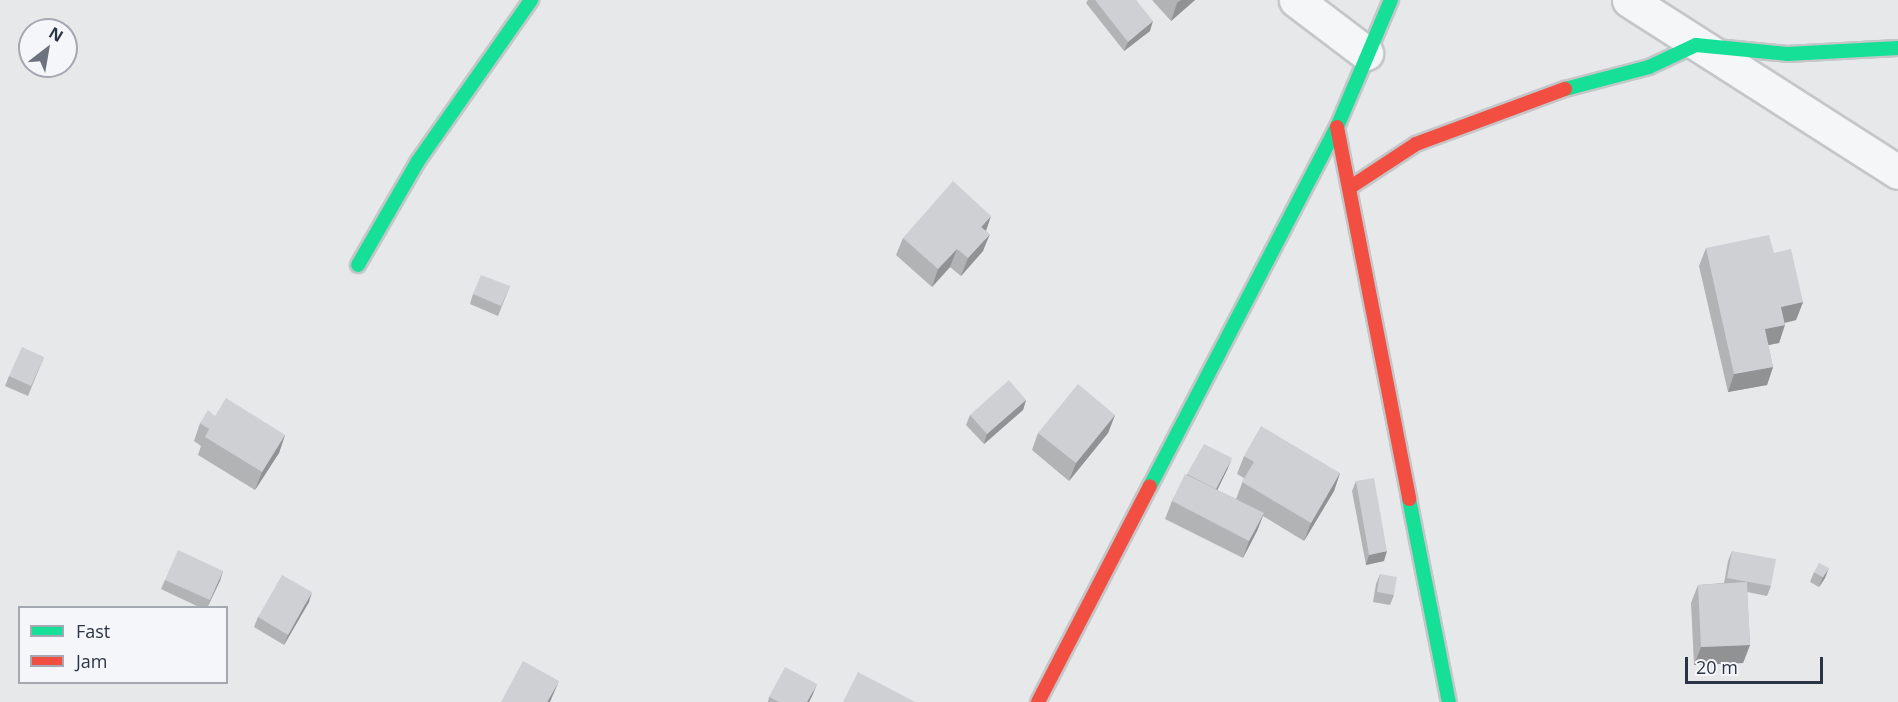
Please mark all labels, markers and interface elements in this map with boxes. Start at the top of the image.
north arrow [18,18,78,78]
text: N [45,22,67,47]
legend [18,606,228,684]
text: Fast [76,619,110,643]
scale bar [1688,645,1826,683]
text: Jam [76,649,108,673]
text: 20 m [1696,655,1738,679]

